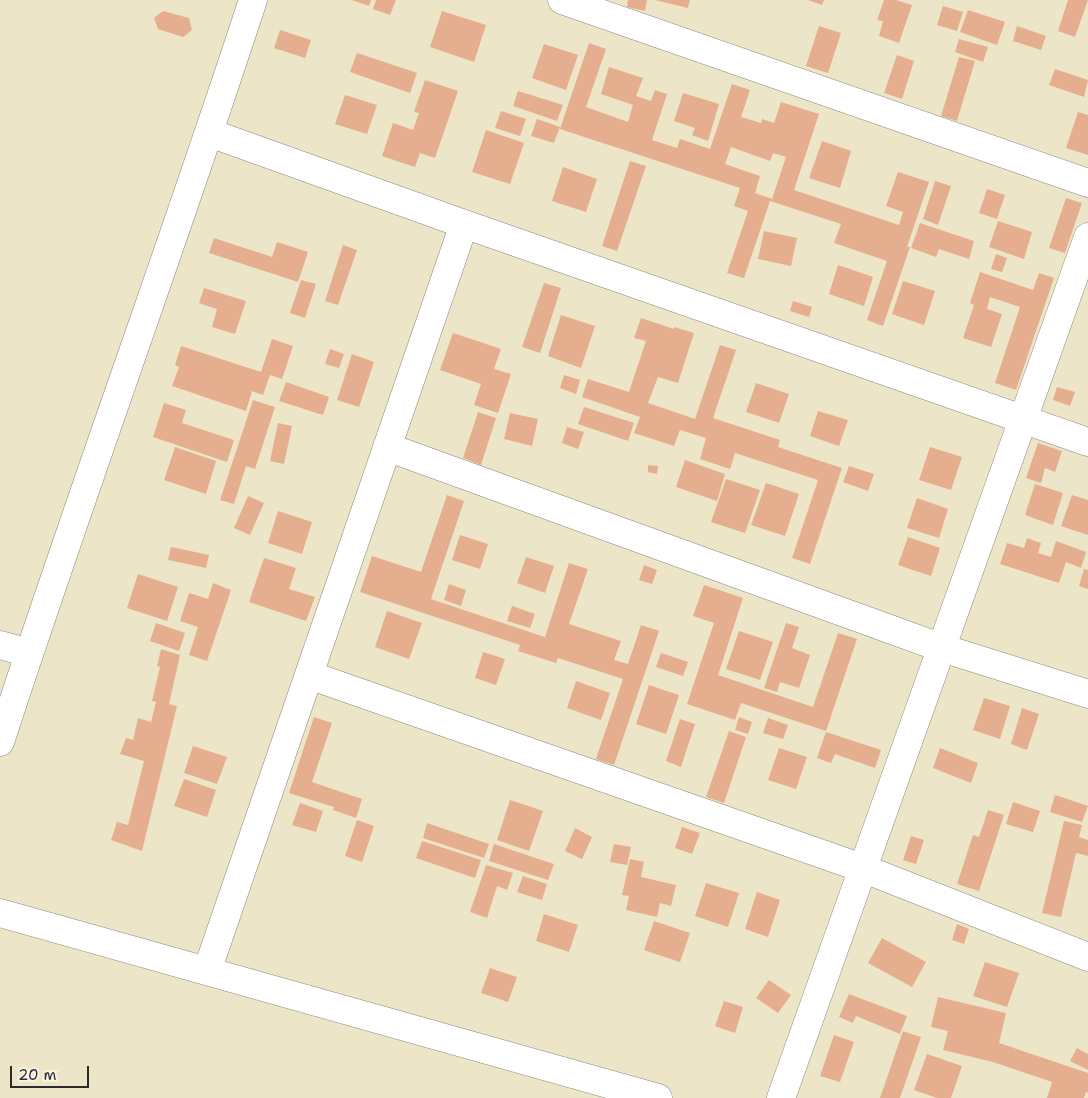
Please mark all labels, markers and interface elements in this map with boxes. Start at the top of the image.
scale bar [12,1056,91,1088]
text: 20 m [18,1065,57,1085]

